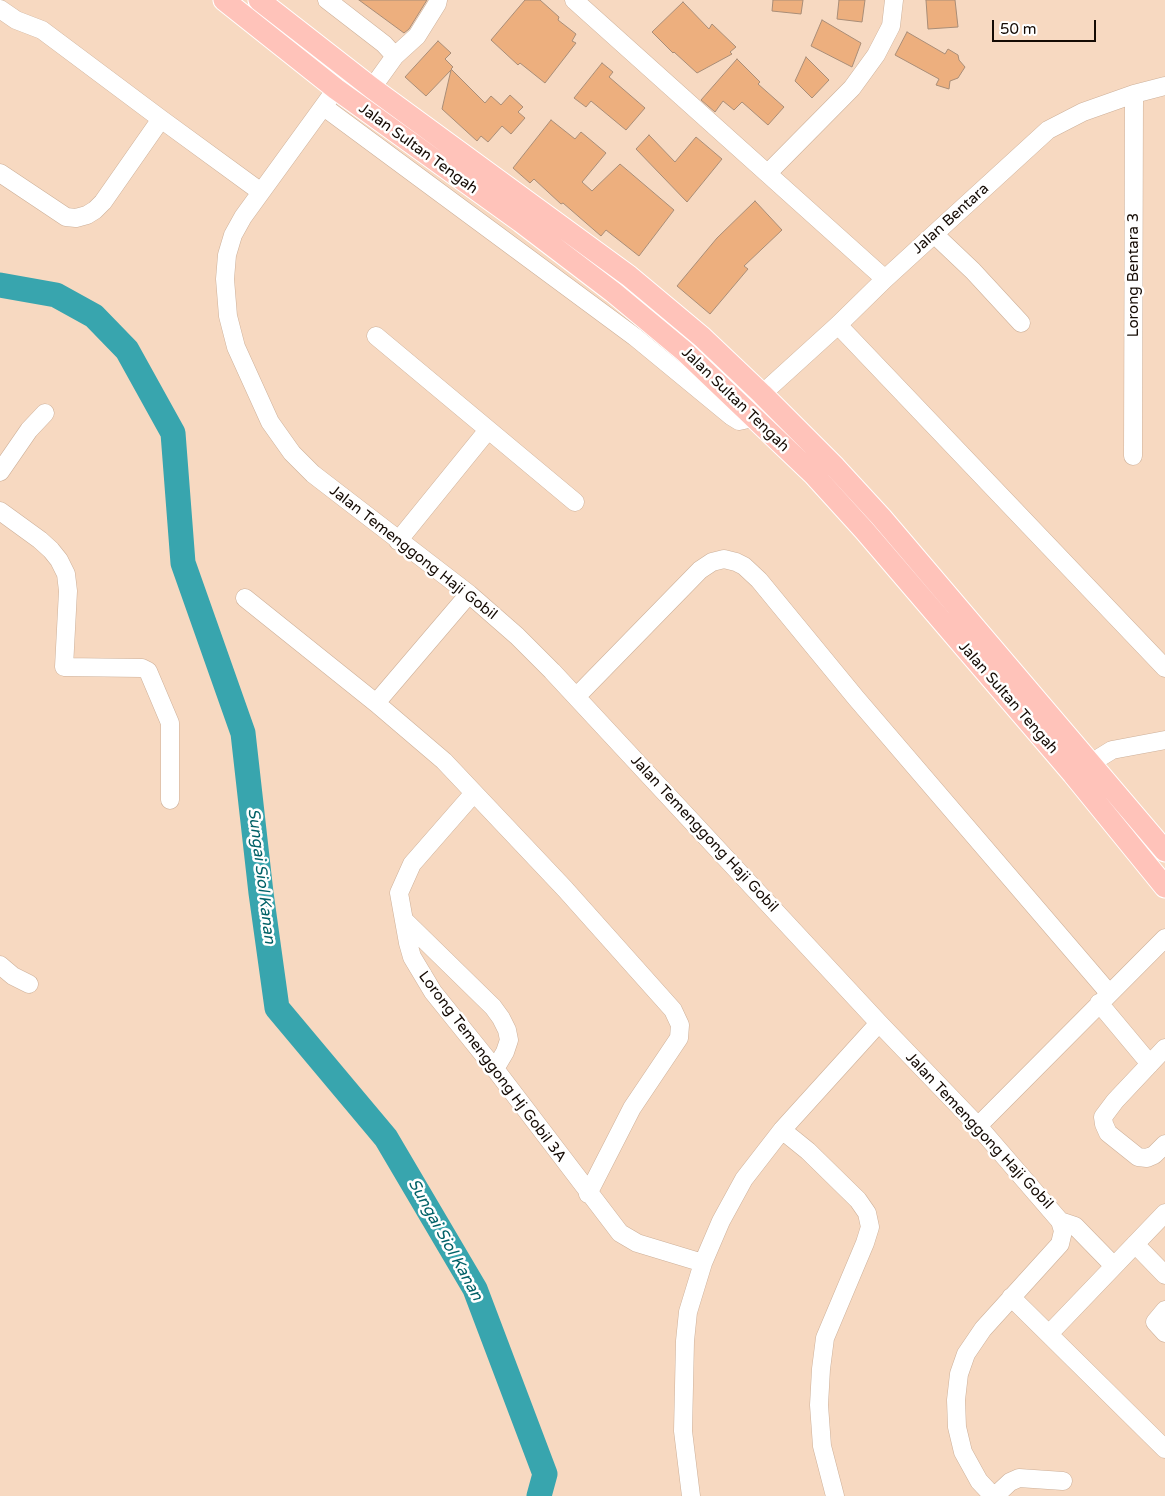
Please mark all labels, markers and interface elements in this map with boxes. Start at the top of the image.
scale bar [995,10,1099,42]
text: 50 m [1000,20,1037,38]
street label: Jalan Sultan Tengah [355,100,481,198]
street label: Jalan Bentara [909,180,993,258]
street label: Lorong Bentara 3 [1125,213,1143,337]
street label: Jalan Sultan Tengah [677,344,793,456]
street label: Jalan Temenggong Haji Gobil [326,482,500,624]
street label: Jalan Sultan Tengah [954,638,1062,758]
street label: Jalan Temenggong Haji Gobil [627,752,781,916]
water label: Sungai Siol Kanan [243,807,279,945]
street label: Lorong Temenggong Hj Gobil 3A [414,968,570,1166]
street label: Jalan Temenggong Haji Gobil [902,1049,1056,1213]
water label: Sungai Siol Kanan [404,1176,486,1304]

